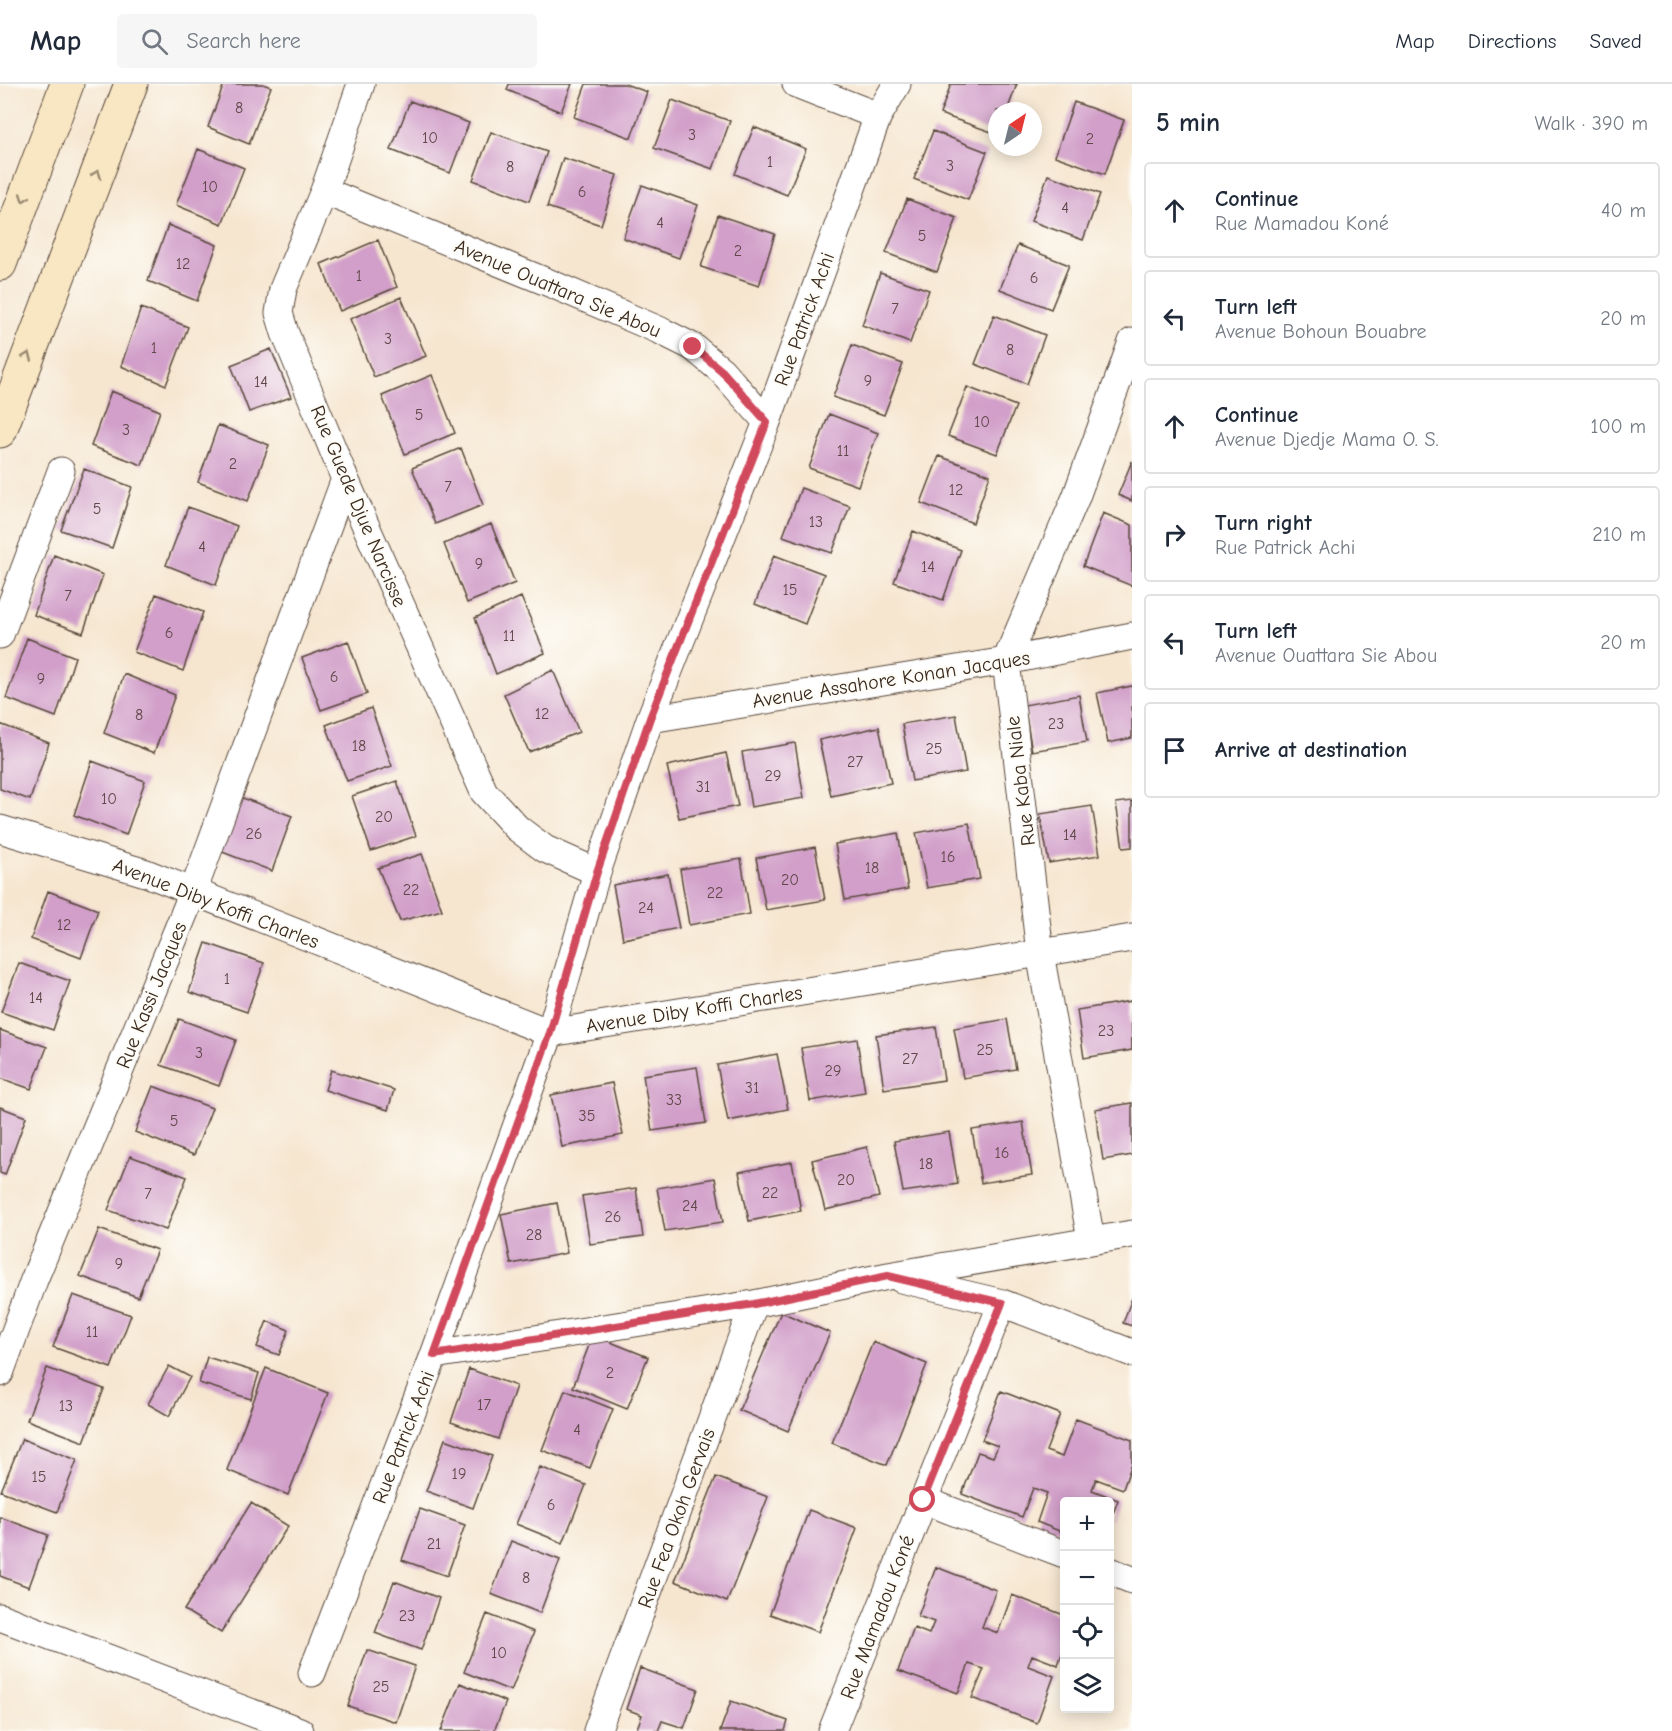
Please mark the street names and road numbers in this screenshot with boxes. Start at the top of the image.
street label: Avenue Ouattara Sie Abou [451,234,665,342]
street label: Rue Patrick Achi [770,249,839,389]
street label: Rue Guede Djue Narcisse [306,402,411,610]
street label: Avenue Assahore Konan Jacques [751,646,1031,713]
street label: Rue Kaba Niale [1001,715,1040,847]
street label: Avenue Diby Koffi Charles [109,853,322,953]
street label: Rue Kassi Jacques [112,918,191,1072]
street label: Avenue Diby Koffi Charles [584,981,804,1038]
street label: Rue Patrick Achi [368,1368,439,1507]
street label: Rue Fea Okoh Gervais [633,1425,720,1611]
street label: Rue Mamadou Koné [836,1532,919,1702]

